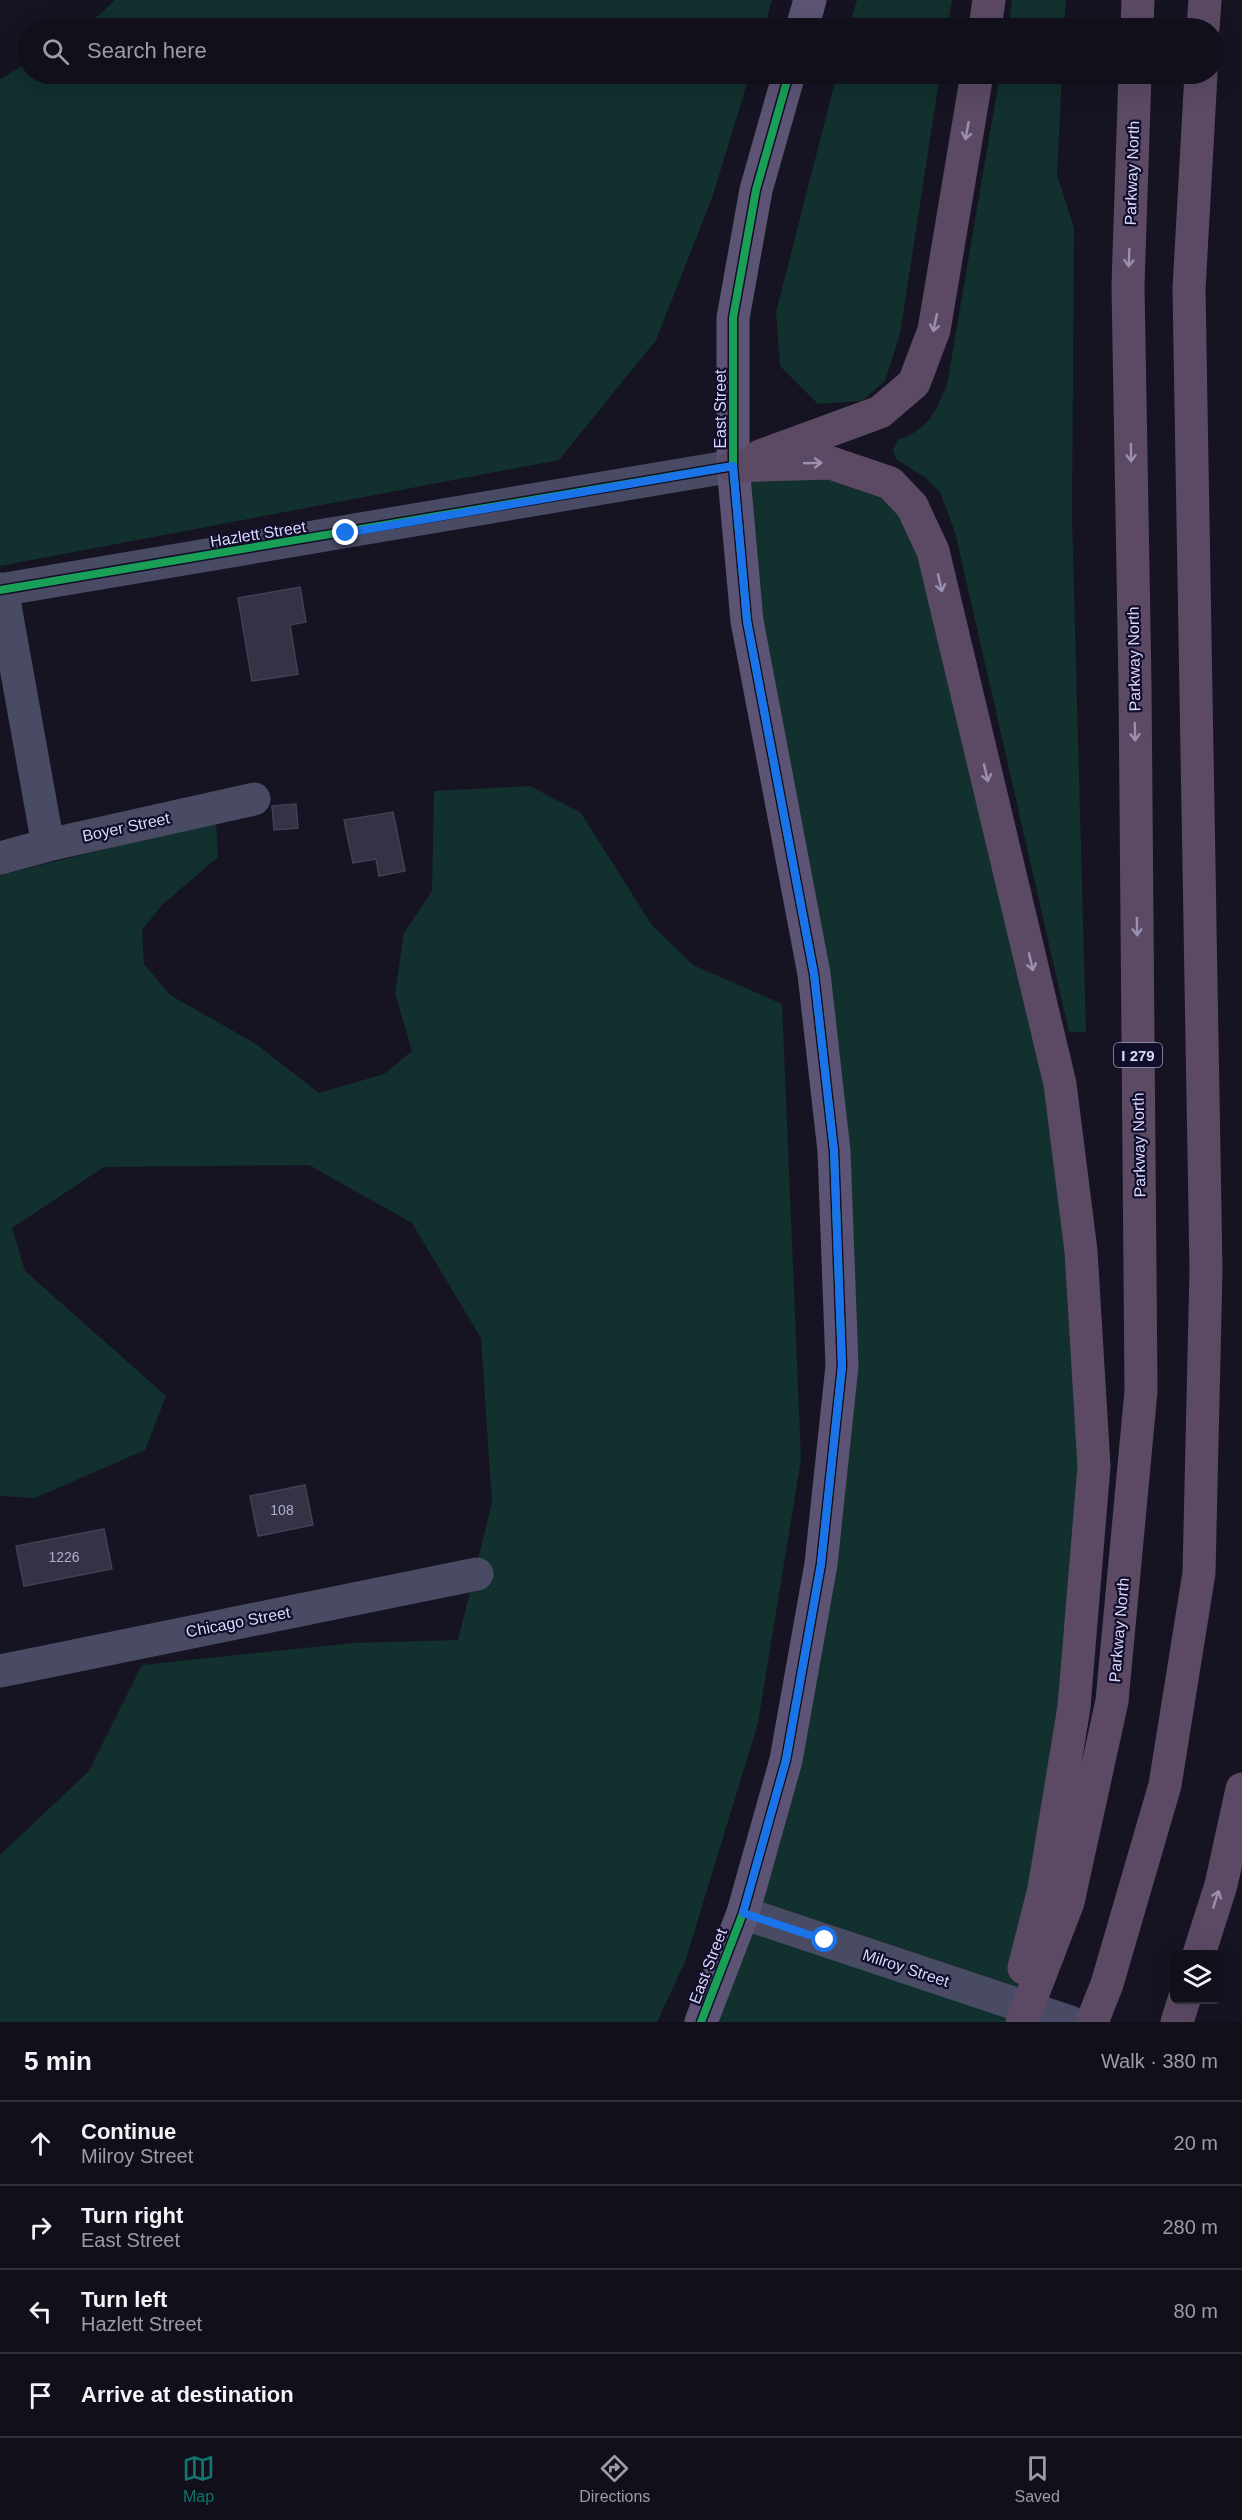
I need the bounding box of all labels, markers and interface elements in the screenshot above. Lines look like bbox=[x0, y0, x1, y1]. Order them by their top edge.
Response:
search box bbox=[18, 18, 1224, 84]
icon: search bbox=[39, 35, 72, 68]
text: Search here bbox=[87, 38, 207, 63]
street label: Parkway North bbox=[1122, 120, 1142, 226]
one-way arrow bbox=[962, 121, 973, 141]
one-way arrow bbox=[1123, 247, 1134, 267]
one-way arrow bbox=[928, 314, 940, 333]
street label: East Street bbox=[712, 369, 729, 449]
one-way arrow bbox=[1125, 442, 1136, 462]
one-way arrow bbox=[802, 458, 822, 469]
street label: Hazlett Street bbox=[209, 518, 308, 550]
route end bbox=[332, 519, 358, 545]
one-way arrow bbox=[935, 573, 947, 592]
street label: Parkway North bbox=[1125, 606, 1143, 712]
one-way arrow bbox=[1129, 721, 1141, 741]
one-way arrow bbox=[980, 763, 992, 782]
street label: Boyer Street bbox=[81, 809, 172, 845]
one-way arrow bbox=[1131, 916, 1143, 936]
one-way arrow bbox=[1026, 952, 1038, 971]
road number: I 279 bbox=[1114, 1043, 1162, 1067]
street label: Parkway North bbox=[1130, 1092, 1148, 1198]
house number: 108 bbox=[270, 1502, 294, 1518]
house number: 1226 bbox=[48, 1549, 80, 1565]
street label: Parkway North bbox=[1106, 1577, 1132, 1683]
street label: Chicago Street bbox=[184, 1603, 292, 1640]
one-way arrow bbox=[1212, 1890, 1223, 1909]
street label: East Street bbox=[686, 1925, 730, 2006]
route start bbox=[811, 1926, 837, 1952]
street label: Milroy Street bbox=[861, 1946, 952, 1990]
map controls bbox=[1170, 1950, 1224, 2004]
button: layers bbox=[1170, 1950, 1224, 2004]
text: 5 min bbox=[24, 2046, 92, 2076]
text: Walk · 380 m bbox=[1101, 2050, 1218, 2072]
text: Continue bbox=[81, 2119, 176, 2144]
icon: ahead bbox=[24, 2127, 57, 2160]
text: 20 m bbox=[1174, 2132, 1218, 2154]
text: Milroy Street bbox=[81, 2145, 193, 2167]
text: Turn right bbox=[81, 2203, 183, 2228]
icon: right bbox=[24, 2211, 57, 2244]
text: 280 m bbox=[1162, 2216, 1218, 2238]
text: East Street bbox=[81, 2229, 180, 2251]
text: Turn left bbox=[81, 2287, 167, 2312]
icon: left bbox=[24, 2295, 57, 2328]
text: 80 m bbox=[1174, 2300, 1218, 2322]
text: Hazlett Street bbox=[81, 2313, 202, 2335]
icon: arrive bbox=[24, 2379, 57, 2412]
text: Arrive at destination bbox=[81, 2382, 294, 2407]
tab: Map bbox=[182, 2452, 215, 2506]
tab: Directions bbox=[579, 2452, 650, 2506]
tab: Saved bbox=[1015, 2452, 1060, 2506]

